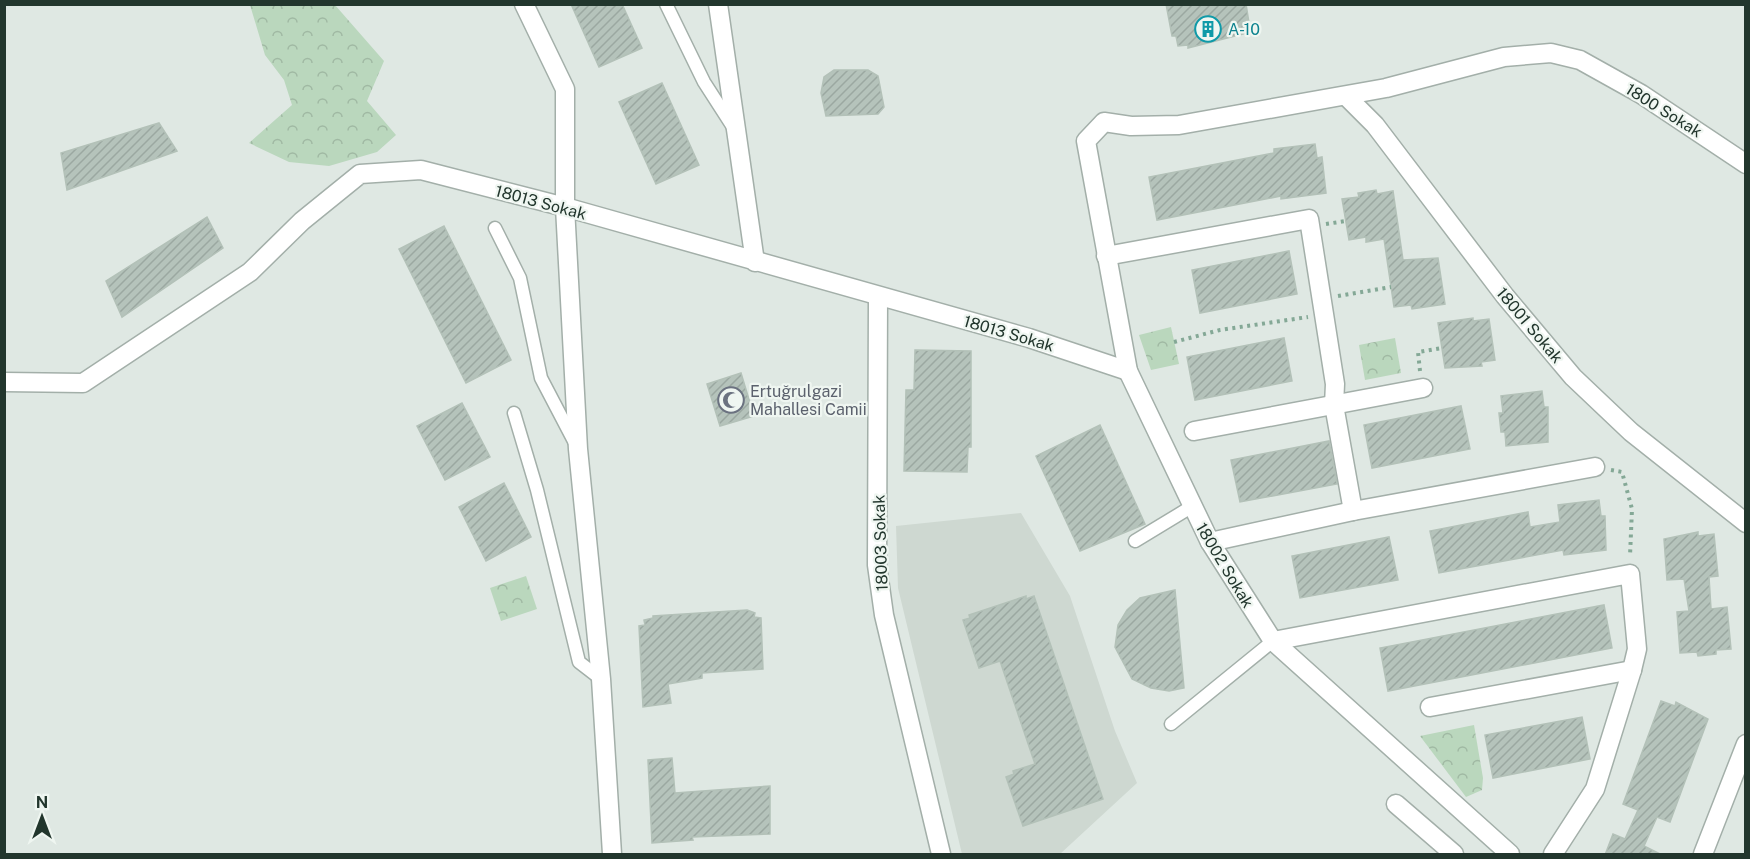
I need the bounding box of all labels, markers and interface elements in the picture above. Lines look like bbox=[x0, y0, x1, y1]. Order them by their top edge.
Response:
building icon: A-10 bbox=[1193, 14, 1223, 44]
place label: A-10 bbox=[1228, 20, 1260, 39]
street label: 1800 Sokak bbox=[1622, 79, 1705, 141]
street label: 18013 Sokak bbox=[493, 181, 588, 224]
street label: 18001 Sokak bbox=[1492, 284, 1567, 367]
street label: 18013 Sokak bbox=[961, 311, 1056, 355]
place label: Ertuğrulgazi Mahallesi Camii bbox=[750, 382, 867, 419]
mosque icon: Ertuğrulgazi Mahallesi Camii bbox=[716, 385, 746, 415]
street label: 18003 Sokak bbox=[869, 494, 892, 592]
street label: 18002 Sokak bbox=[1192, 519, 1257, 611]
north arrow bbox=[12, 787, 72, 847]
text: N bbox=[36, 793, 48, 812]

